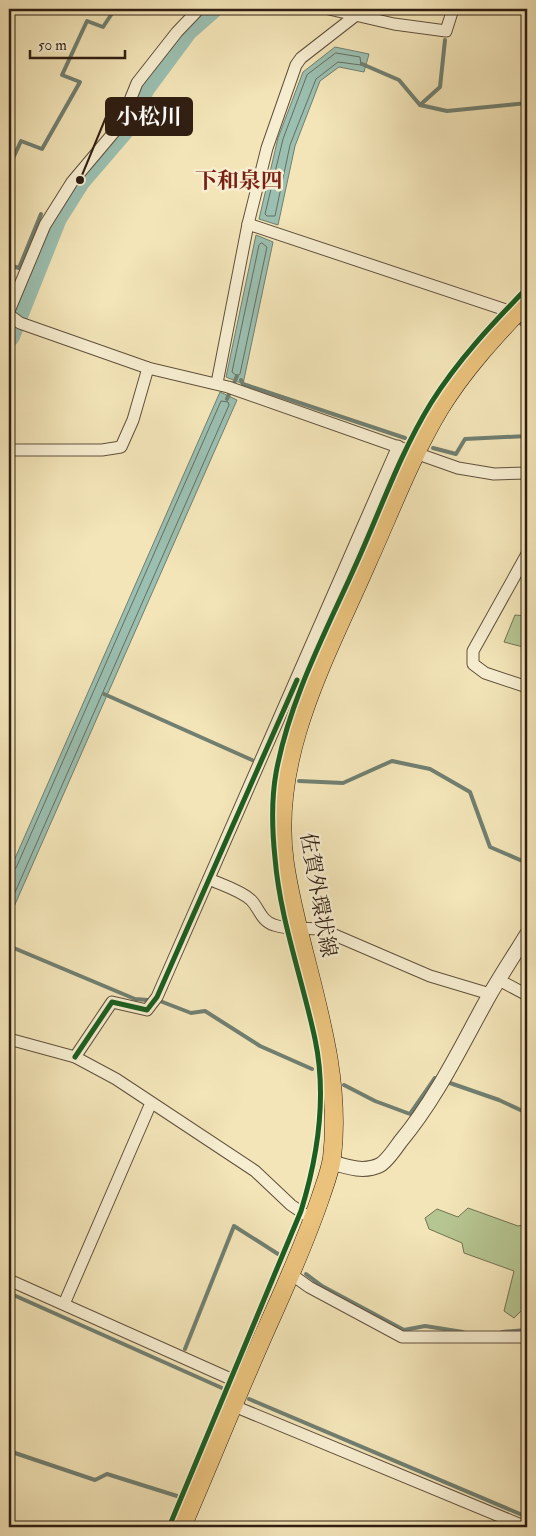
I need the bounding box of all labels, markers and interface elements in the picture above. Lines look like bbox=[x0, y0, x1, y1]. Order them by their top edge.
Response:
scale bar bbox=[30, 28, 125, 60]
text: 50 m bbox=[38, 36, 67, 55]
callout: 小松川 bbox=[106, 98, 192, 135]
text: 小松川 bbox=[116, 103, 182, 131]
district label: 下和泉四 bbox=[195, 167, 283, 195]
street label: 佐賀外環状線 bbox=[294, 831, 342, 959]

